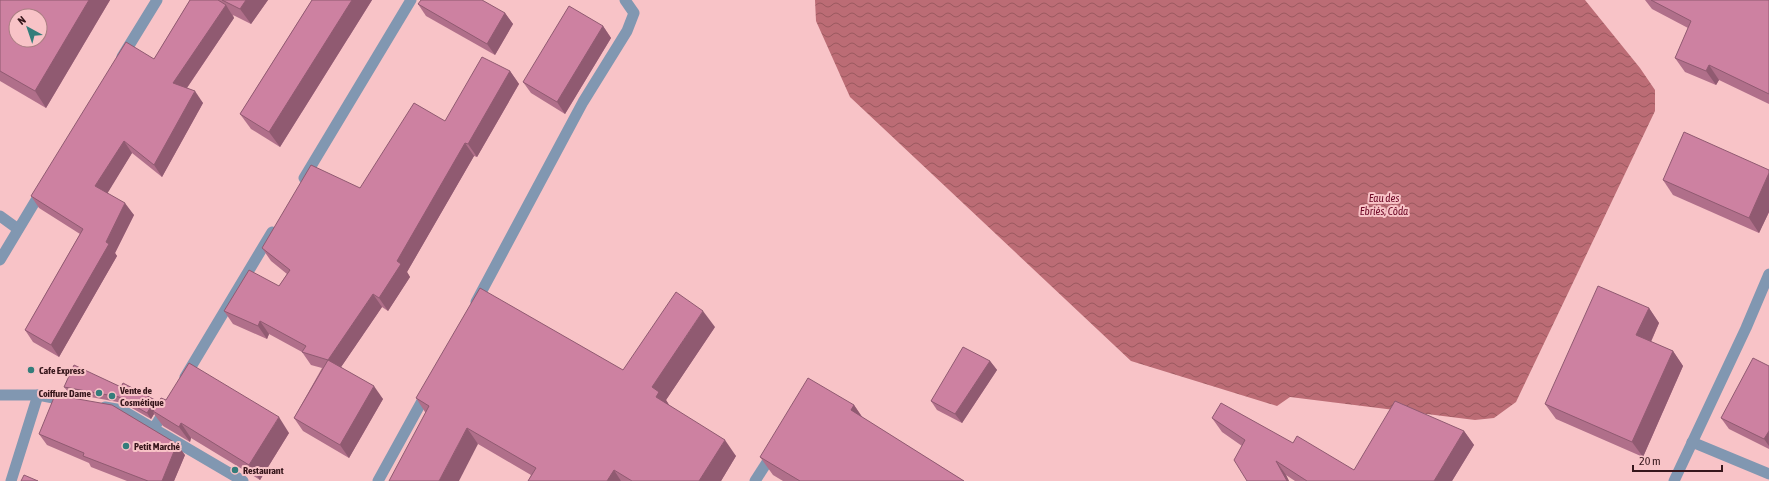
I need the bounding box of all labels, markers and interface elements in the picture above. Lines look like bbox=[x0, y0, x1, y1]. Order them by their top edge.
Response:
north arrow bbox=[8, 8, 48, 48]
text: N bbox=[15, 14, 28, 27]
water label: Eau des Ebriés, Côda bbox=[1360, 192, 1408, 217]
marker: Cafe Express bbox=[26, 365, 36, 375]
place label: Cafe Express bbox=[39, 365, 85, 376]
place label: Vente de Cosmétique bbox=[119, 385, 164, 408]
place label: Coiffure Dame bbox=[38, 388, 91, 399]
marker: Coiffure Dame bbox=[94, 388, 104, 398]
marker: Vente de Cosmétique bbox=[107, 391, 117, 401]
marker: Petit Marché bbox=[121, 441, 131, 451]
place label: Petit Marché bbox=[134, 441, 181, 452]
scale bar bbox=[1633, 447, 1722, 473]
text: 20 m bbox=[1639, 454, 1661, 468]
marker: Restaurant bbox=[230, 465, 240, 475]
place label: Restaurant bbox=[243, 465, 284, 476]

